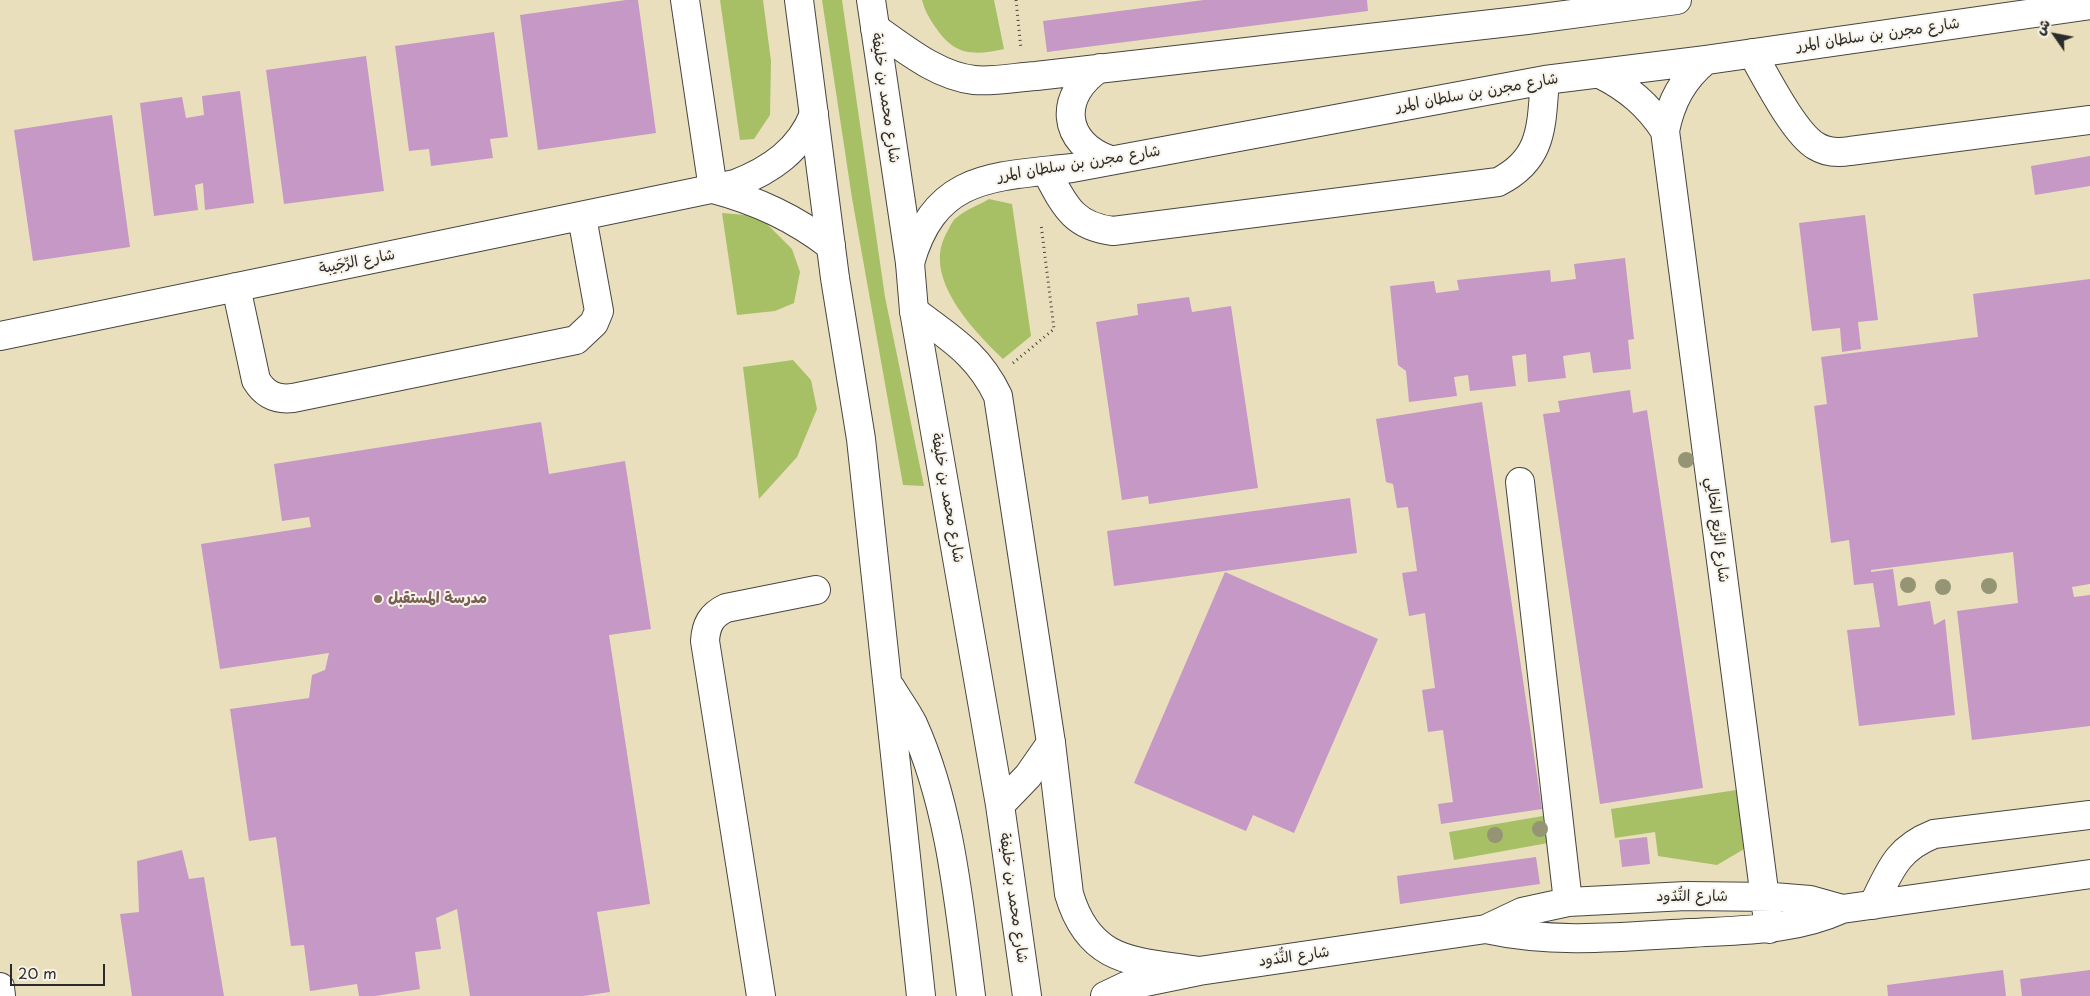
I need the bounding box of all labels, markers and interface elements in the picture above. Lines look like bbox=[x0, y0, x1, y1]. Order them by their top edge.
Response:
north arrow bbox=[2030, 10, 2080, 60]
text: ش bbox=[2029, 14, 2055, 39]
street label: شارع مجرن بن سلطان المرر bbox=[1795, 15, 1961, 55]
street label: شارع محمد بن خليفة bbox=[867, 32, 903, 164]
street label: شارع مجرن بن سلطان المرر bbox=[1394, 70, 1560, 116]
street label: شارع مجرن بن سلطان المرر bbox=[996, 142, 1162, 186]
street label: شارع الرِّجَيبة bbox=[317, 246, 397, 278]
street label: شارع محمد بن خليفة bbox=[927, 432, 967, 564]
street label: شارع الرُّبع الخالِي bbox=[1702, 476, 1732, 584]
place label: مدرسة المستقبل bbox=[388, 590, 487, 608]
marker: مدرسة المستقبل bbox=[372, 593, 384, 605]
street label: شارع محمد بن خليفة bbox=[995, 832, 1031, 964]
street label: شارع النُّدُود bbox=[1656, 888, 1728, 906]
street label: شارع النُّدُود bbox=[1257, 943, 1331, 971]
scale bar bbox=[12, 954, 108, 986]
text: 20 m bbox=[18, 961, 57, 984]

